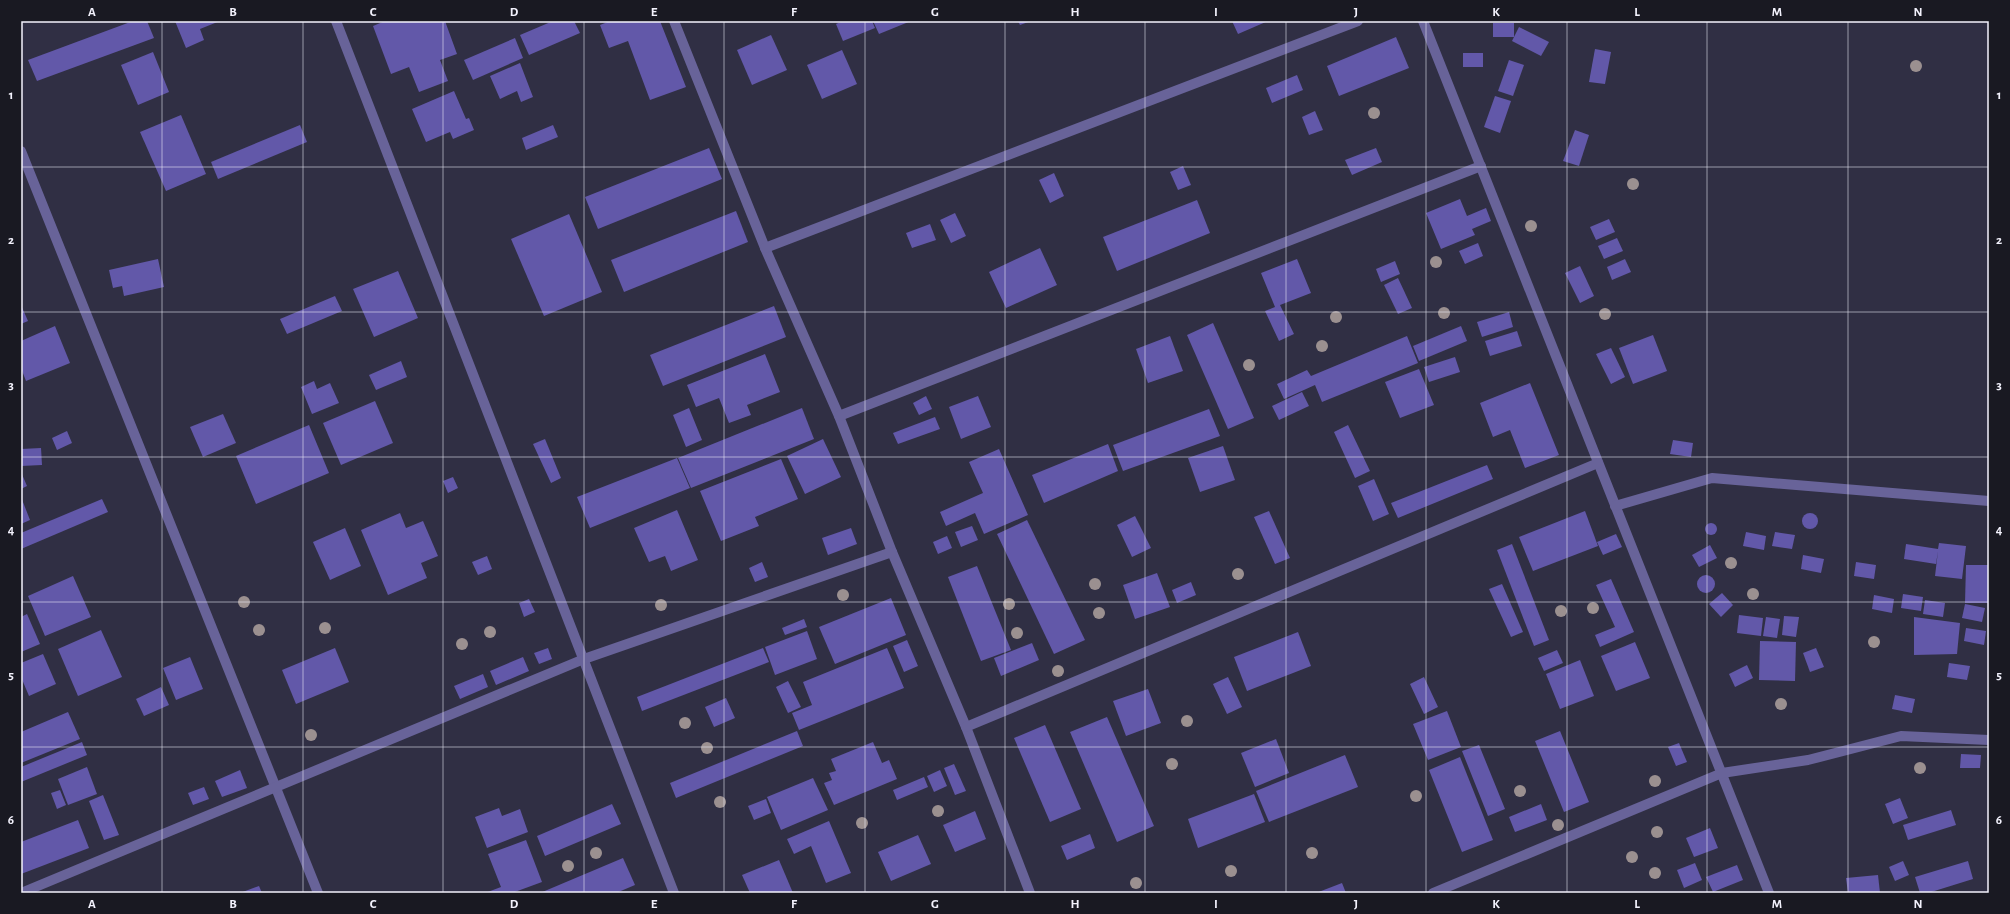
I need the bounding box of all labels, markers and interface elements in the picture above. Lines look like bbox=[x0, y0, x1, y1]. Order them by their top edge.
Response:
text: A bbox=[88, 6, 96, 19]
text: B bbox=[229, 6, 237, 19]
text: C bbox=[370, 6, 377, 19]
text: D bbox=[510, 6, 519, 19]
text: E bbox=[651, 6, 658, 19]
text: F bbox=[791, 6, 798, 19]
text: G bbox=[931, 6, 939, 19]
text: H bbox=[1070, 6, 1080, 19]
text: I bbox=[1214, 6, 1218, 19]
text: J bbox=[1354, 6, 1358, 19]
text: K bbox=[1492, 6, 1500, 19]
text: L bbox=[1634, 6, 1640, 19]
text: M bbox=[1772, 6, 1782, 19]
text: N bbox=[1913, 6, 1923, 19]
text: 1 bbox=[9, 89, 13, 102]
text: 1 bbox=[1997, 89, 2001, 102]
text: 2 bbox=[8, 234, 14, 247]
text: 2 bbox=[1996, 234, 2002, 247]
text: 3 bbox=[8, 379, 14, 392]
text: 3 bbox=[1996, 379, 2002, 392]
text: 4 bbox=[8, 524, 15, 537]
text: 4 bbox=[1996, 524, 2003, 537]
text: 5 bbox=[8, 669, 14, 682]
text: 5 bbox=[1996, 669, 2002, 682]
text: 6 bbox=[8, 814, 14, 827]
text: 6 bbox=[1996, 814, 2002, 827]
text: A bbox=[88, 898, 96, 911]
text: B bbox=[229, 898, 237, 911]
text: C bbox=[370, 898, 377, 911]
text: D bbox=[510, 898, 519, 911]
text: E bbox=[651, 898, 658, 911]
text: F bbox=[791, 898, 798, 911]
text: G bbox=[931, 898, 939, 911]
text: H bbox=[1070, 898, 1080, 911]
text: I bbox=[1214, 898, 1218, 911]
text: J bbox=[1354, 898, 1358, 911]
text: K bbox=[1492, 898, 1500, 911]
text: L bbox=[1634, 898, 1640, 911]
text: M bbox=[1772, 898, 1782, 911]
text: N bbox=[1913, 898, 1923, 911]

